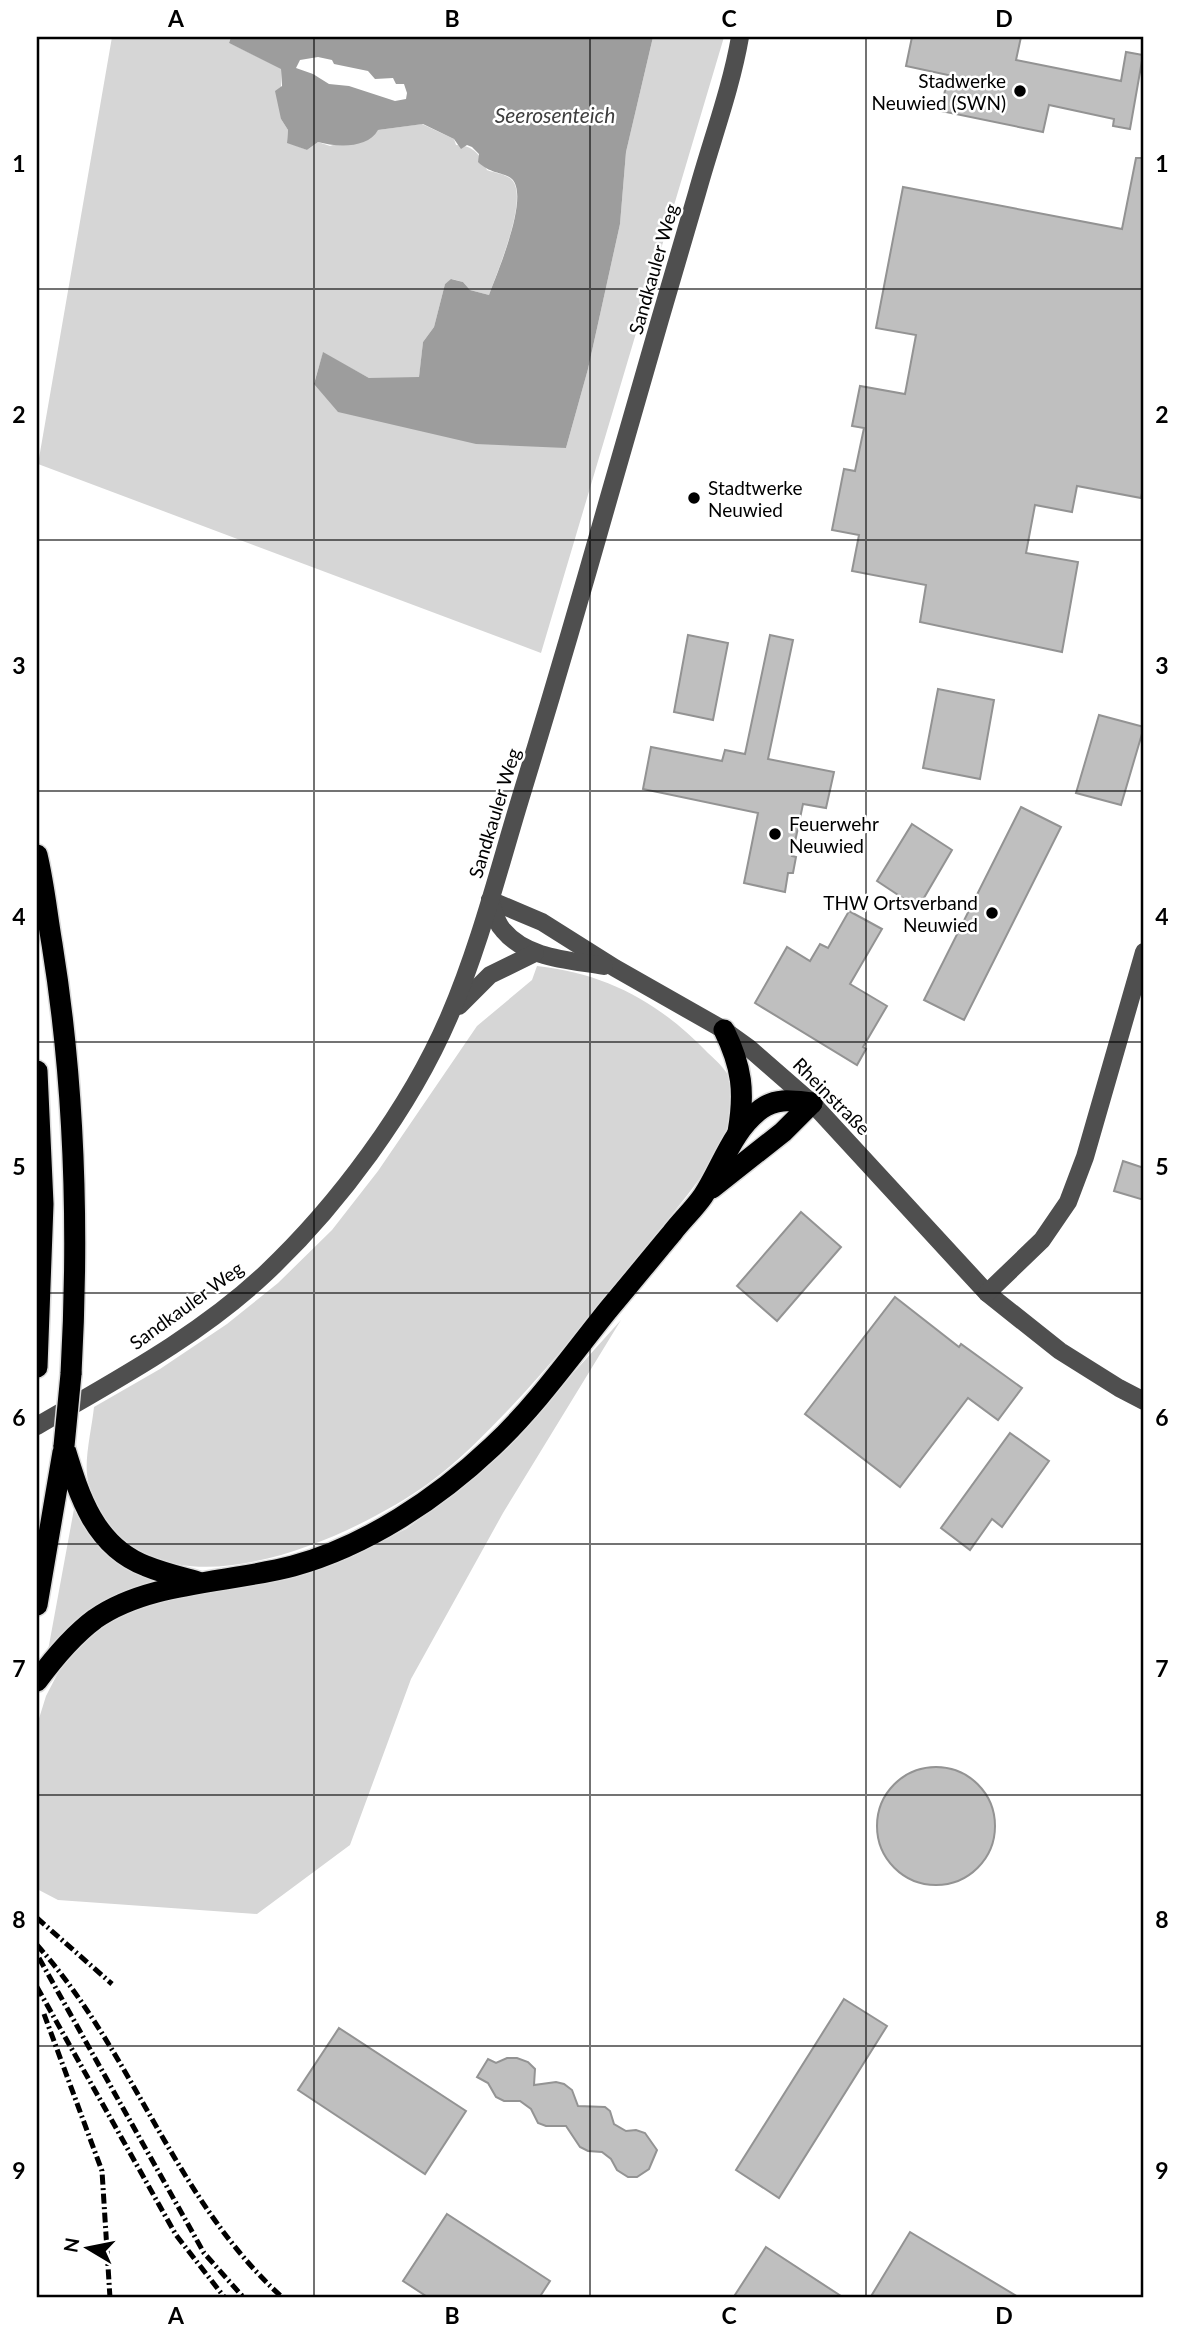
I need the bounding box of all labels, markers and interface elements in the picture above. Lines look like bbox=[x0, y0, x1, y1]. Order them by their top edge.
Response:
text: A bbox=[167, 4, 185, 32]
text: B bbox=[444, 4, 460, 32]
text: C bbox=[721, 4, 737, 32]
text: D bbox=[995, 4, 1013, 32]
place label: Stadwerke Neuwied (SWN) bbox=[872, 69, 1006, 114]
marker: Stadwerke Neuwied (SWN) bbox=[1012, 83, 1028, 99]
water label: Seerosenteich bbox=[495, 102, 615, 127]
text: 1 bbox=[12, 149, 26, 177]
text: 1 bbox=[1155, 149, 1169, 177]
street label: Sandkauler Weg bbox=[623, 201, 683, 337]
text: 2 bbox=[12, 400, 26, 428]
text: 2 bbox=[1155, 400, 1169, 428]
place label: Stadtwerke Neuwied bbox=[708, 476, 802, 521]
marker: Stadtwerke Neuwied bbox=[686, 490, 702, 506]
text: 3 bbox=[12, 651, 26, 679]
text: 3 bbox=[1155, 651, 1169, 679]
street label: Sandkauler Weg bbox=[463, 745, 525, 881]
place label: Feuerwehr Neuwied bbox=[789, 812, 879, 857]
marker: Feuerwehr Neuwied bbox=[767, 826, 783, 842]
place label: THW Ortsverband Neuwied bbox=[823, 891, 978, 936]
text: 4 bbox=[12, 902, 26, 930]
text: 4 bbox=[1155, 902, 1169, 930]
marker: THW Ortsverband Neuwied bbox=[984, 905, 1000, 921]
street label: Rheinstraße bbox=[789, 1053, 875, 1139]
text: 5 bbox=[12, 1152, 26, 1180]
text: 5 bbox=[1155, 1152, 1169, 1180]
street label: Sandkauler Weg bbox=[125, 1256, 247, 1354]
text: 6 bbox=[12, 1403, 26, 1431]
text: 6 bbox=[1155, 1403, 1169, 1431]
text: 7 bbox=[12, 1654, 26, 1682]
text: 7 bbox=[1155, 1654, 1169, 1682]
text: 8 bbox=[12, 1905, 26, 1933]
text: 8 bbox=[1155, 1905, 1169, 1933]
text: 9 bbox=[12, 2156, 26, 2184]
text: 9 bbox=[1155, 2156, 1169, 2184]
north arrow bbox=[52, 2212, 122, 2282]
text: N bbox=[58, 2236, 83, 2254]
text: A bbox=[167, 2301, 185, 2329]
text: B bbox=[444, 2301, 460, 2329]
text: C bbox=[721, 2301, 737, 2329]
text: D bbox=[995, 2301, 1013, 2329]

